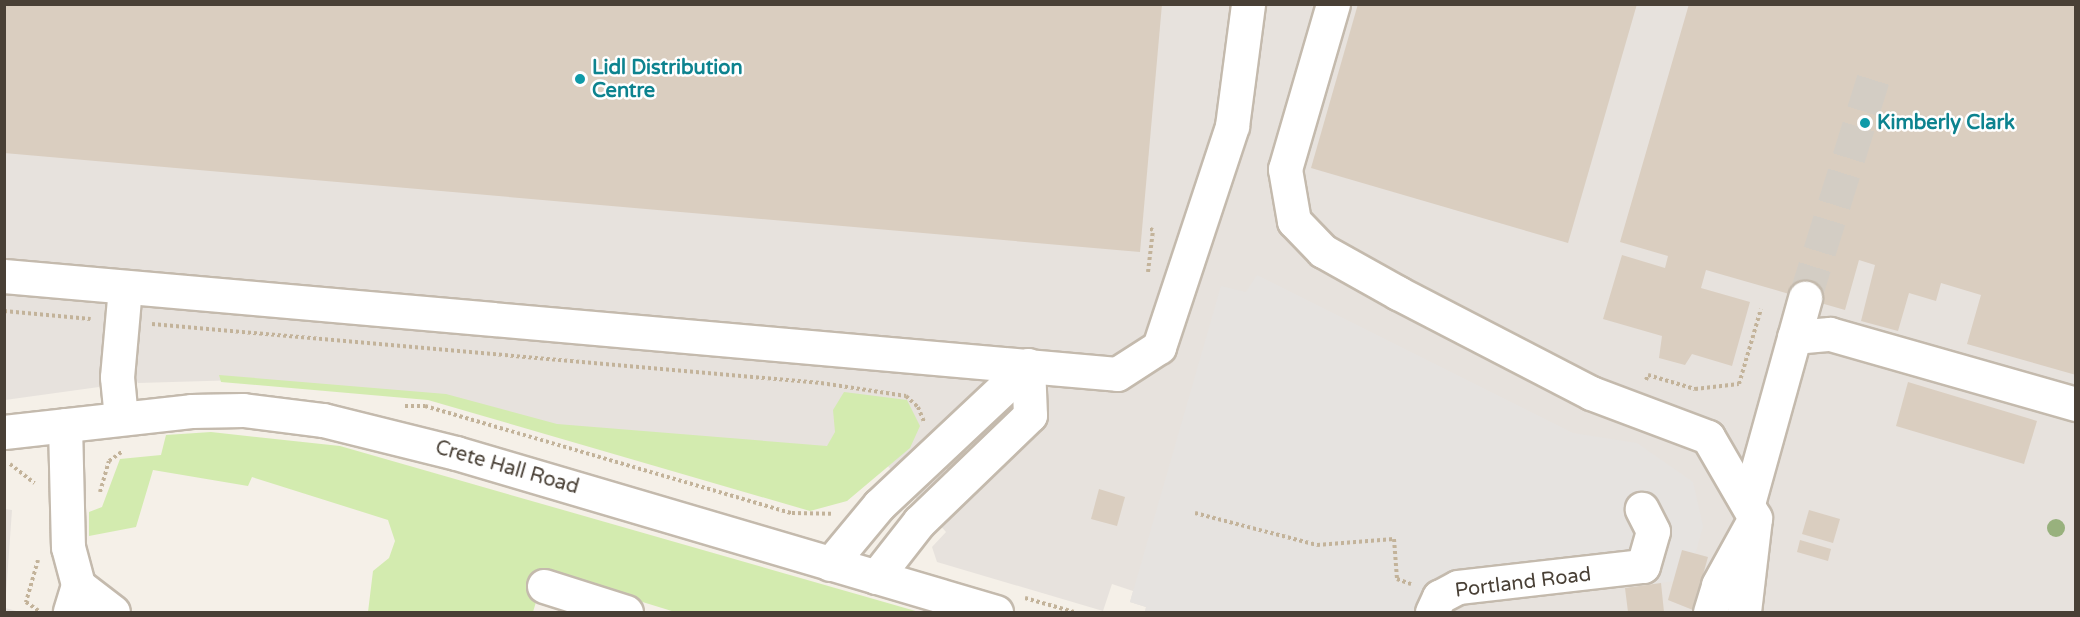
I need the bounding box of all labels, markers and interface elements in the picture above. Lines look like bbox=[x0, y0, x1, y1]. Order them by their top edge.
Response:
place label: Lidl Distribution Centre bbox=[592, 56, 743, 103]
marker: Lidl Distribution Centre bbox=[573, 72, 587, 86]
place label: Kimberly Clark bbox=[1877, 111, 2015, 135]
marker: Kimberly Clark bbox=[1858, 116, 1872, 130]
street label: Crete Hall Road bbox=[432, 436, 582, 500]
street label: Portland Road bbox=[1453, 563, 1593, 603]

